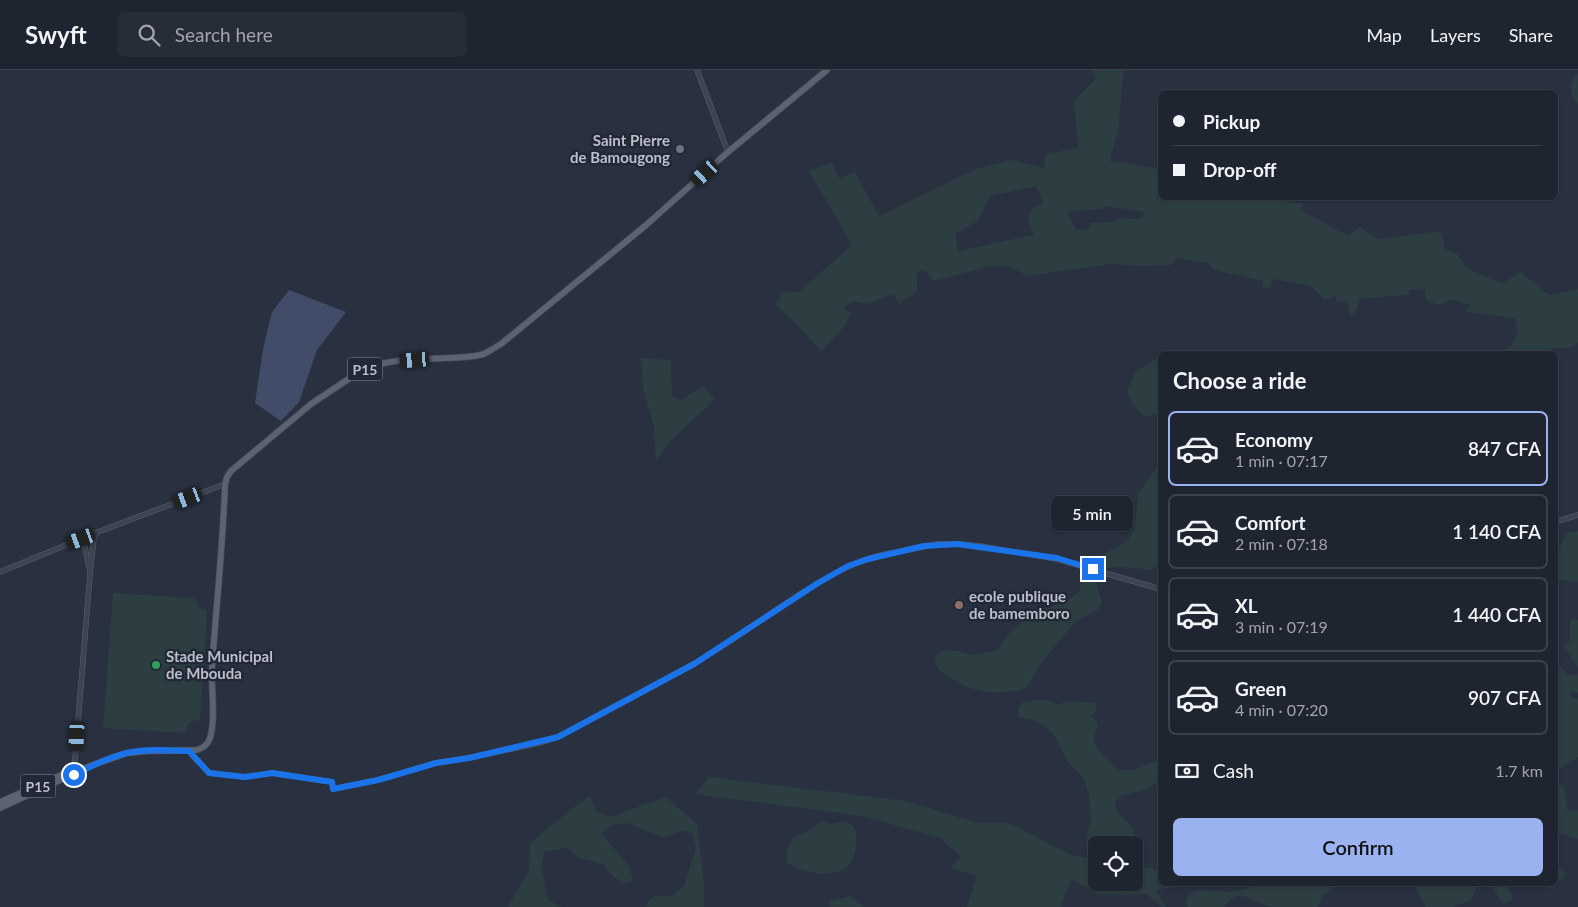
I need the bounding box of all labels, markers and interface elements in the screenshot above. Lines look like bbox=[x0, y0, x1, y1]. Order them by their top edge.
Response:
search box bbox=[117, 12, 467, 57]
text: Swyft bbox=[25, 20, 87, 49]
icon: search bbox=[135, 21, 163, 49]
text: Search here bbox=[175, 23, 273, 46]
text: Map bbox=[1366, 24, 1402, 46]
text: Layers bbox=[1430, 24, 1481, 46]
text: Share bbox=[1509, 24, 1553, 46]
text: Pickup bbox=[1203, 110, 1260, 133]
place label: Saint Pierre de Bamougong bbox=[570, 131, 670, 166]
marker: Saint Pierre de Bamougong bbox=[674, 143, 686, 155]
car bbox=[688, 157, 721, 189]
text: Drop-off bbox=[1203, 158, 1277, 181]
car bbox=[399, 351, 430, 369]
road number: P15 bbox=[348, 358, 382, 380]
text: Choose a ride bbox=[1173, 367, 1307, 394]
icon: car bbox=[1175, 426, 1220, 471]
text: Economy bbox=[1235, 428, 1313, 451]
text: 847 CFA bbox=[1468, 437, 1541, 460]
text: 1 min · 07:17 bbox=[1235, 451, 1328, 470]
car bbox=[171, 486, 204, 510]
callout: 5 min bbox=[1052, 496, 1134, 532]
text: 5 min bbox=[1072, 504, 1112, 523]
icon: car bbox=[1175, 509, 1220, 554]
text: Comfort bbox=[1235, 511, 1306, 534]
text: 1 140 CFA bbox=[1452, 520, 1541, 543]
car bbox=[64, 527, 97, 551]
text: 2 min · 07:18 bbox=[1235, 534, 1328, 553]
route end bbox=[1082, 558, 1104, 580]
place label: ecole publique de bamemboro bbox=[969, 587, 1070, 622]
icon: car bbox=[1175, 592, 1220, 637]
text: XL bbox=[1235, 594, 1258, 617]
marker: ecole publique de bamemboro bbox=[953, 599, 965, 611]
text: 1 440 CFA bbox=[1452, 603, 1541, 626]
text: 3 min · 07:19 bbox=[1235, 617, 1328, 636]
place label: Stade Municipal de Mbouda bbox=[166, 647, 273, 682]
marker: Stade Municipal de Mbouda bbox=[150, 659, 162, 671]
icon: car bbox=[1175, 675, 1220, 720]
text: Green bbox=[1235, 677, 1286, 700]
text: 907 CFA bbox=[1468, 686, 1541, 709]
text: 4 min · 07:20 bbox=[1235, 700, 1328, 719]
car bbox=[68, 721, 85, 751]
icon: cash bbox=[1173, 757, 1201, 785]
text: Cash bbox=[1213, 759, 1254, 782]
text: 1.7 km bbox=[1495, 761, 1543, 780]
route start bbox=[63, 764, 85, 786]
road number: P15 bbox=[20, 774, 56, 798]
button: Confirm bbox=[1173, 818, 1543, 876]
map controls bbox=[1088, 836, 1143, 891]
button: locate bbox=[1088, 836, 1143, 891]

